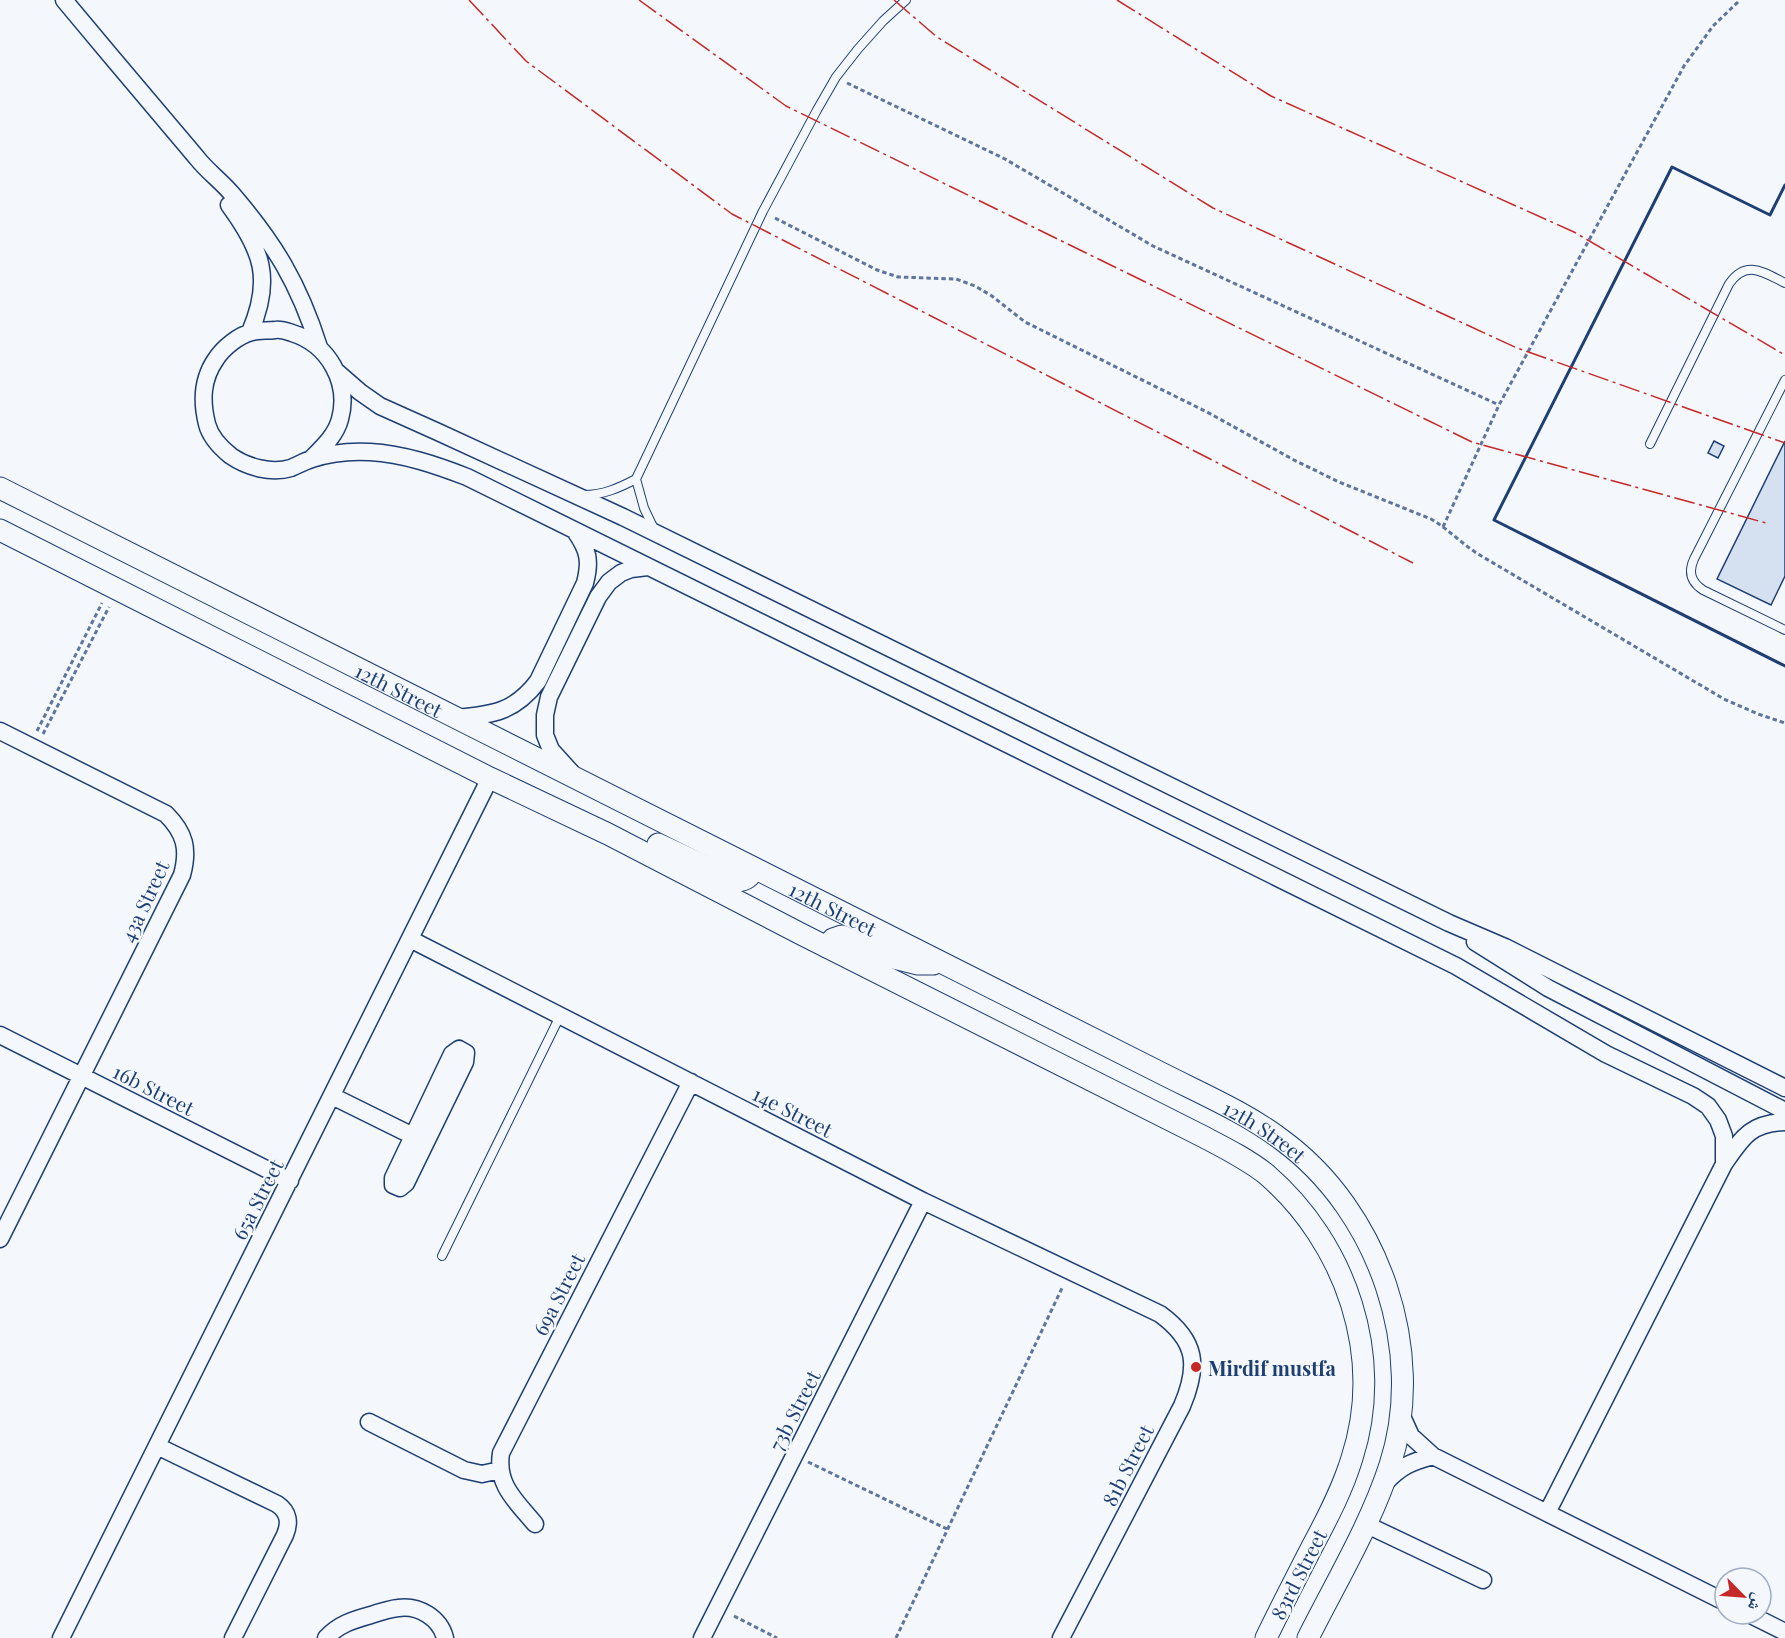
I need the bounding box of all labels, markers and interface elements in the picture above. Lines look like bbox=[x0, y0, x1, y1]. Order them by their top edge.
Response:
street label: 12th Street bbox=[351, 656, 448, 723]
street label: 43a Street bbox=[113, 855, 175, 946]
street label: 12th Street bbox=[785, 874, 882, 942]
street label: 16b Street bbox=[109, 1057, 200, 1121]
street label: 14e Street bbox=[749, 1079, 838, 1143]
street label: 12th Street bbox=[1219, 1093, 1313, 1168]
street label: 65a Street bbox=[225, 1153, 289, 1244]
street label: 69a Street bbox=[526, 1247, 591, 1340]
place label: Mirdif mustfa bbox=[1208, 1354, 1336, 1381]
marker: Mirdif mustfa bbox=[1189, 1360, 1203, 1374]
street label: 73b Street bbox=[762, 1364, 826, 1455]
street label: 81b Street bbox=[1095, 1419, 1159, 1510]
street label: 83rd Street bbox=[1264, 1523, 1333, 1624]
north arrow bbox=[1713, 1566, 1773, 1626]
text: ش bbox=[1744, 1590, 1770, 1615]

